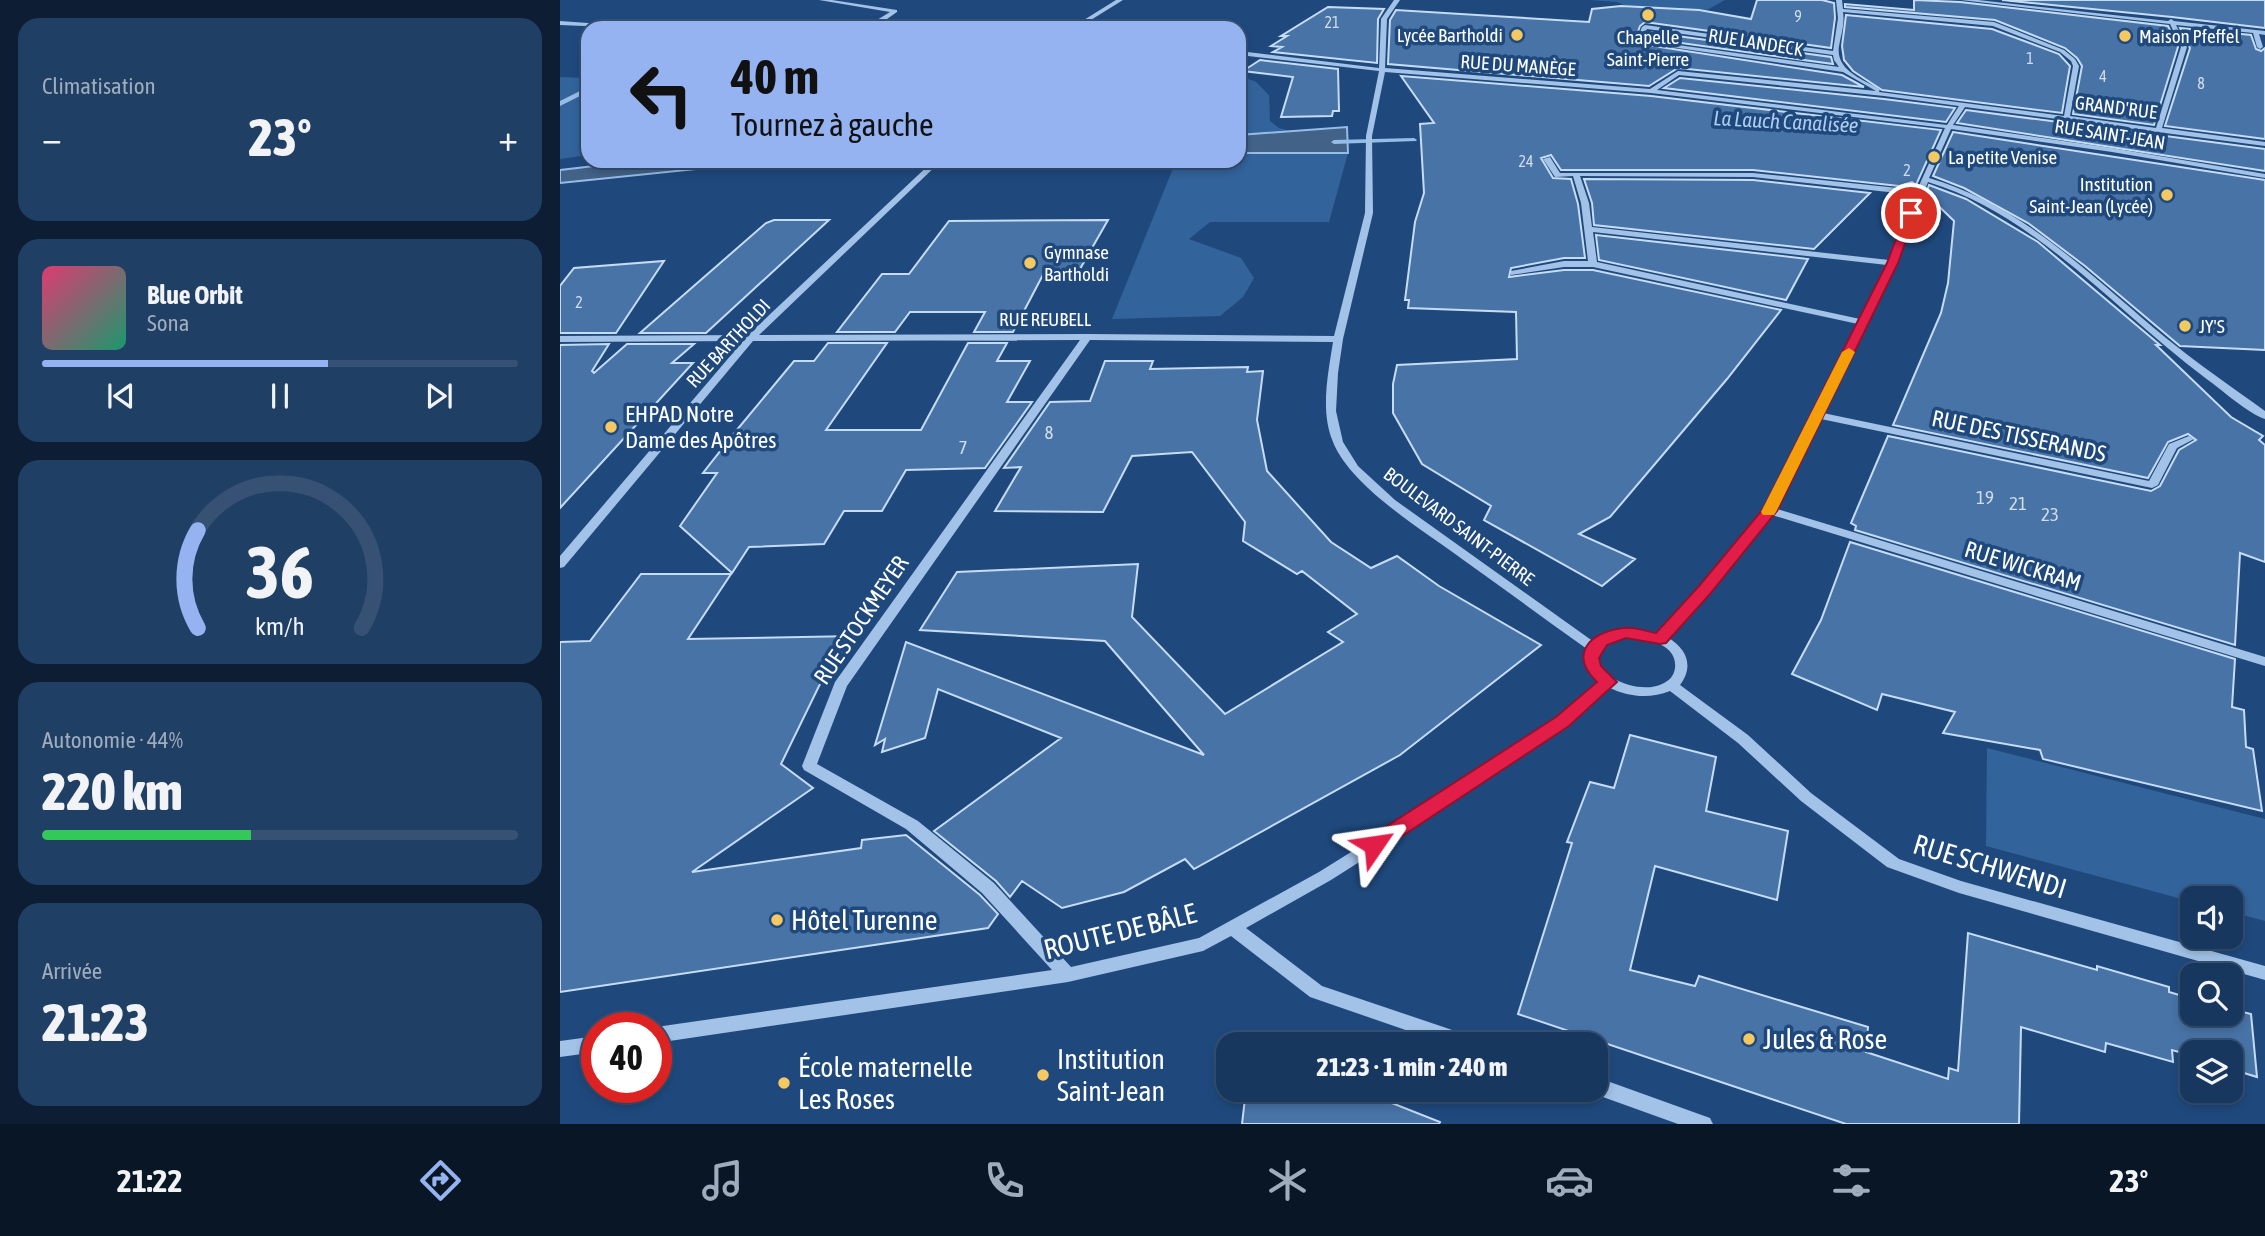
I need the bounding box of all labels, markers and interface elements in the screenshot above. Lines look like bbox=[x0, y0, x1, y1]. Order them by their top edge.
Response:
marker: Chapelle Saint-Pierre bbox=[1640, 7, 1656, 23]
house number: 9 bbox=[1794, 7, 1802, 25]
house number: 21 bbox=[1324, 13, 1340, 31]
place label: Lycée Bartholdi bbox=[1397, 24, 1503, 46]
street label: RUE LANDECK bbox=[1707, 24, 1806, 60]
place label: Maison Pfeffel bbox=[2139, 25, 2240, 47]
place label: Chapelle Saint-Pierre bbox=[1607, 26, 1689, 70]
marker: Lycée Bartholdi bbox=[1509, 27, 1525, 43]
marker: Maison Pfeffel bbox=[2117, 28, 2133, 44]
text: 40 m bbox=[731, 48, 819, 104]
icon: left bbox=[616, 49, 707, 140]
house number: 1 bbox=[2026, 49, 2034, 67]
street label: RUE DU MANÈGE bbox=[1460, 50, 1576, 80]
house number: 4 bbox=[2099, 67, 2107, 85]
text: Climatisation bbox=[42, 73, 156, 99]
house number: 8 bbox=[2197, 74, 2205, 92]
street label: GRAND'RUE bbox=[2074, 91, 2158, 123]
water label: La Lauch Canalisée bbox=[1713, 105, 1859, 137]
text: Tournez à gauche bbox=[731, 106, 934, 143]
text: 23° bbox=[248, 107, 312, 167]
street label: RUE SAINT-JEAN bbox=[2053, 114, 2167, 154]
text: − bbox=[42, 116, 62, 159]
text: + bbox=[498, 116, 518, 159]
place label: La petite Venise bbox=[1948, 146, 2057, 168]
marker: La petite Venise bbox=[1926, 149, 1942, 165]
house number: 24 bbox=[1518, 152, 1534, 170]
house number: 2 bbox=[1903, 161, 1911, 179]
place label: Institution Saint-Jean (Lycée) bbox=[2029, 173, 2153, 217]
pin bbox=[1881, 183, 1941, 243]
marker: Institution Saint-Jean (Lycée) bbox=[2159, 187, 2175, 203]
icon: arrive bbox=[1892, 194, 1930, 232]
place label: Gymnase Bartholdi bbox=[1044, 241, 1109, 285]
marker: Gymnase Bartholdi bbox=[1022, 255, 1038, 271]
text: Blue Orbit bbox=[147, 280, 243, 310]
house number: 2 bbox=[575, 293, 583, 311]
street label: RUE BARTHOLDI bbox=[682, 294, 774, 392]
street label: RUE REUBELL bbox=[999, 308, 1092, 330]
text: Sona bbox=[147, 310, 189, 336]
place label: JY'S bbox=[2199, 315, 2225, 337]
marker: JY'S bbox=[2177, 318, 2193, 334]
icon: previous bbox=[102, 377, 140, 415]
icon: pause bbox=[261, 377, 299, 415]
icon: next bbox=[420, 377, 458, 415]
place label: EHPAD Notre Dame des Apôtres bbox=[625, 401, 776, 453]
street label: RUE DES TISSERANDS bbox=[1930, 405, 2109, 467]
marker: EHPAD Notre Dame des Apôtres bbox=[603, 419, 619, 435]
house number: 8 bbox=[1045, 421, 1054, 443]
house number: 7 bbox=[959, 436, 967, 458]
street label: BOULEVARD SAINT-PIERRE bbox=[1379, 462, 1539, 590]
house number: 19 bbox=[1976, 486, 1994, 508]
house number: 21 bbox=[2009, 492, 2027, 514]
house number: 23 bbox=[2041, 503, 2059, 525]
text: 36 bbox=[246, 530, 314, 613]
street label: RUE WICKRAM bbox=[1962, 536, 2084, 596]
street label: RUE STOCKMEYER bbox=[809, 551, 914, 689]
text: km/h bbox=[255, 612, 305, 640]
text: Autonomie · 44% bbox=[42, 727, 183, 753]
text: 220 km bbox=[42, 761, 183, 821]
position arrow bbox=[1337, 808, 1411, 882]
street label: RUE SCHWENDI bbox=[1910, 828, 2070, 904]
map controls bbox=[2180, 886, 2243, 1103]
button: sound bbox=[2180, 886, 2243, 949]
street label: ROUTE DE BÂLE bbox=[1041, 897, 1200, 965]
place label: Hôtel Turenne bbox=[791, 904, 937, 936]
marker: Hôtel Turenne bbox=[769, 912, 785, 928]
text: Arrivée bbox=[42, 958, 102, 984]
button: search bbox=[2180, 963, 2243, 1026]
text: 21:23 bbox=[42, 992, 149, 1052]
speed limit sign: 40 bbox=[581, 1012, 672, 1103]
place label: Jules & Rose bbox=[1763, 1023, 1887, 1055]
marker: Jules & Rose bbox=[1741, 1031, 1757, 1047]
button: layers bbox=[2180, 1040, 2243, 1103]
place label: Institution Saint-Jean bbox=[1057, 1043, 1165, 1107]
place label: École maternelle Les Roses bbox=[798, 1051, 973, 1115]
text: 21:23 · 1 min · 240 m bbox=[1317, 1052, 1507, 1082]
marker: Institution Saint-Jean bbox=[1035, 1067, 1051, 1083]
marker: École maternelle Les Roses bbox=[776, 1075, 792, 1091]
icon: directions bbox=[416, 1156, 465, 1205]
icon: music bbox=[698, 1156, 747, 1205]
icon: phone bbox=[980, 1156, 1029, 1205]
icon: climate bbox=[1263, 1156, 1312, 1205]
icon: car bbox=[1545, 1156, 1594, 1205]
icon: filters bbox=[1827, 1156, 1876, 1205]
text: 21:22 bbox=[117, 1162, 182, 1199]
text: 23° bbox=[2109, 1162, 2148, 1199]

